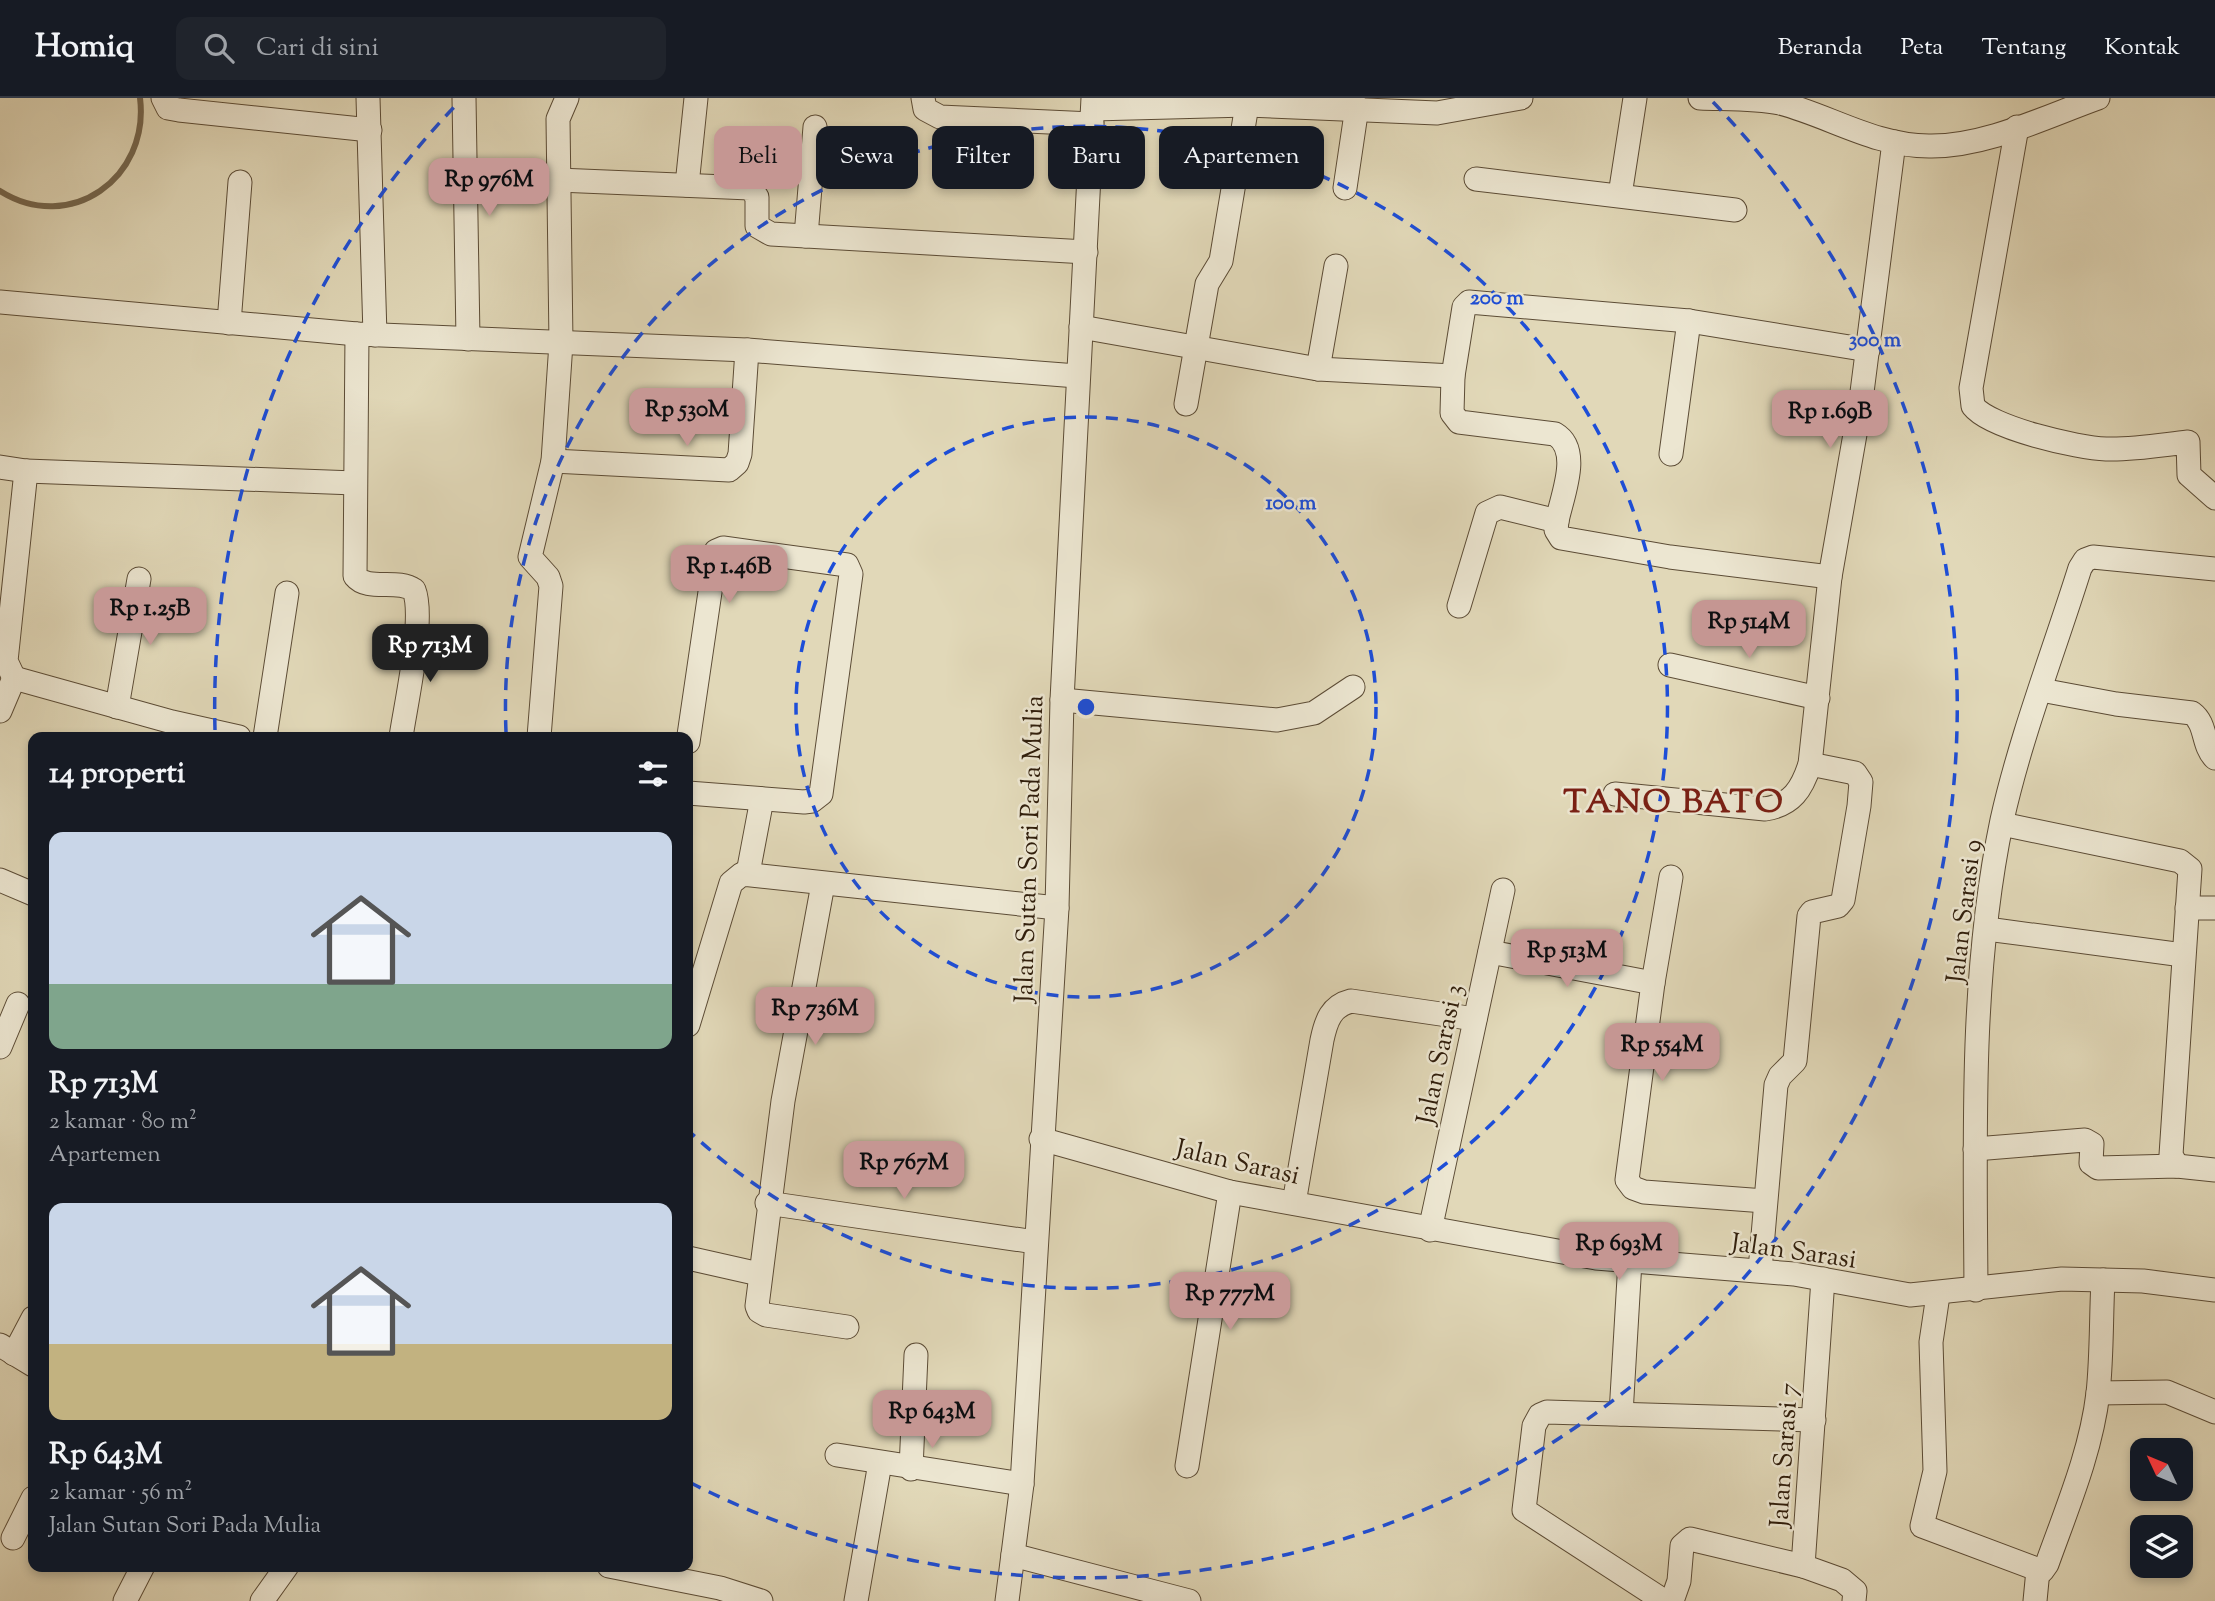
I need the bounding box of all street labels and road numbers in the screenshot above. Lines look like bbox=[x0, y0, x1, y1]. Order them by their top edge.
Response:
street label: Jalan Sutan Sori Pada Mulia bbox=[1007, 695, 1054, 1005]
street label: Jalan Sarasi 9 bbox=[1938, 837, 1993, 987]
street label: Jalan Sarasi 3 bbox=[1408, 981, 1474, 1130]
street label: Jalan Sarasi bbox=[1170, 1131, 1303, 1196]
street label: Jalan Sarasi bbox=[1727, 1225, 1859, 1280]
street label: Jalan Sarasi 7 bbox=[1762, 1382, 1809, 1531]

